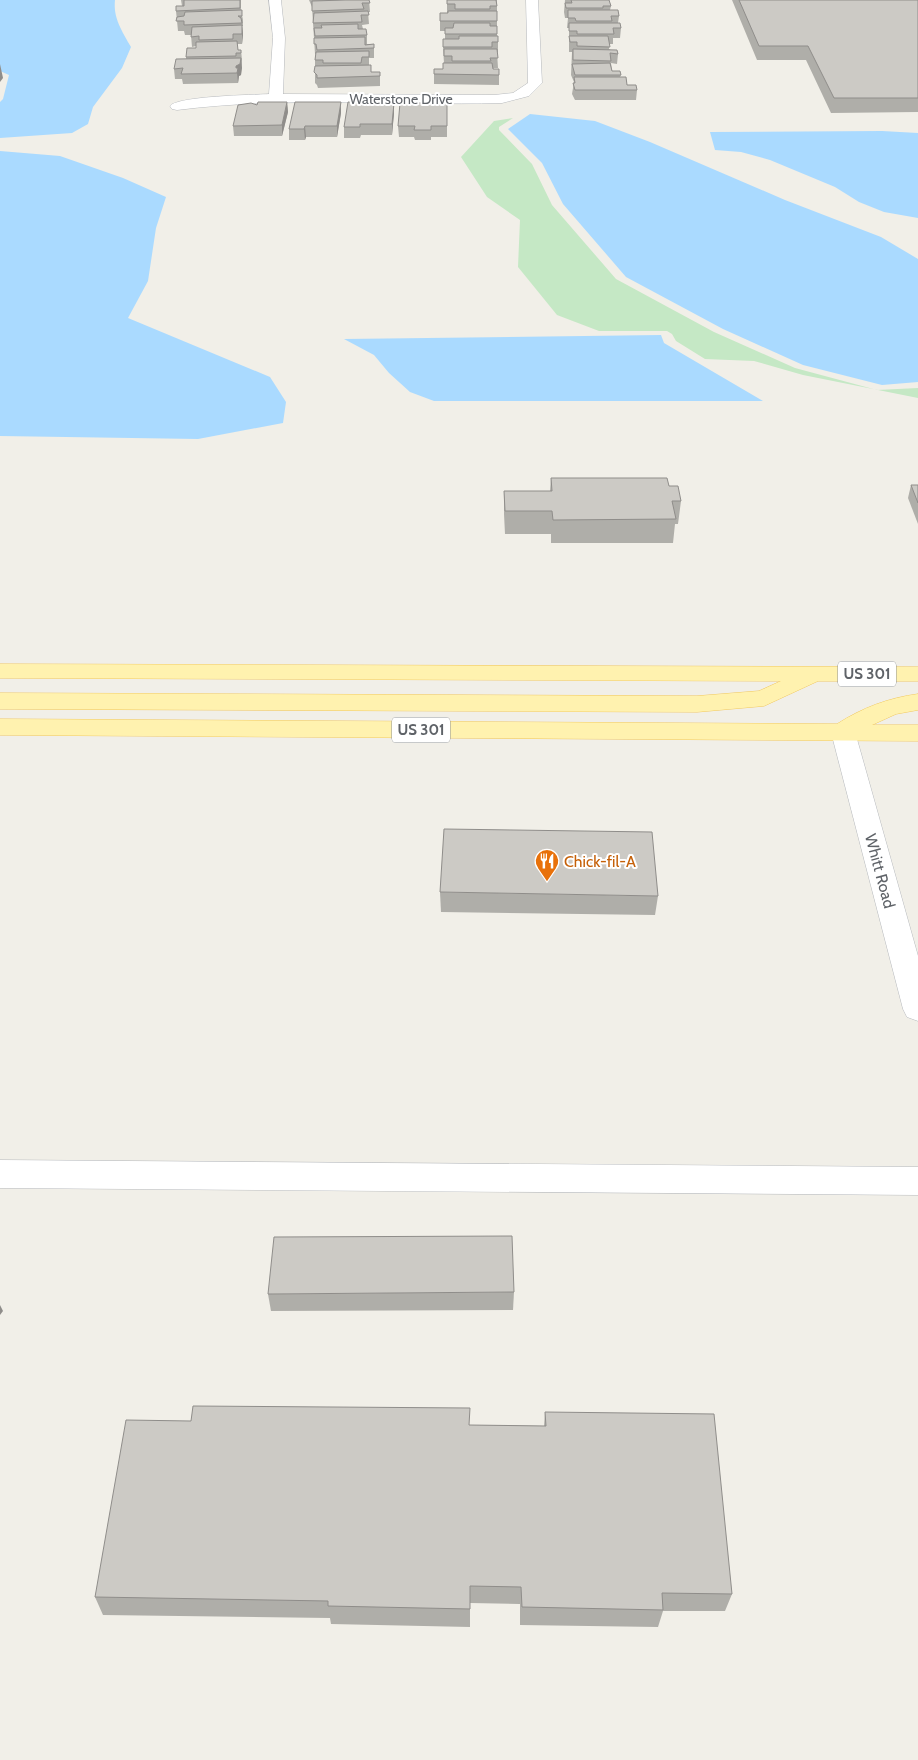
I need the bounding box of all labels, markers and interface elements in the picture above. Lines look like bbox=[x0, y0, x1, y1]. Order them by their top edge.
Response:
street label: Waterstone Drive bbox=[349, 90, 453, 108]
road number: US 301 bbox=[838, 662, 896, 686]
road number: US 301 bbox=[392, 718, 450, 742]
street label: Whitt Road bbox=[861, 832, 899, 910]
restaurant icon: Chick-fil-A bbox=[534, 848, 560, 882]
place label: Chick-fil-A bbox=[564, 852, 636, 871]

